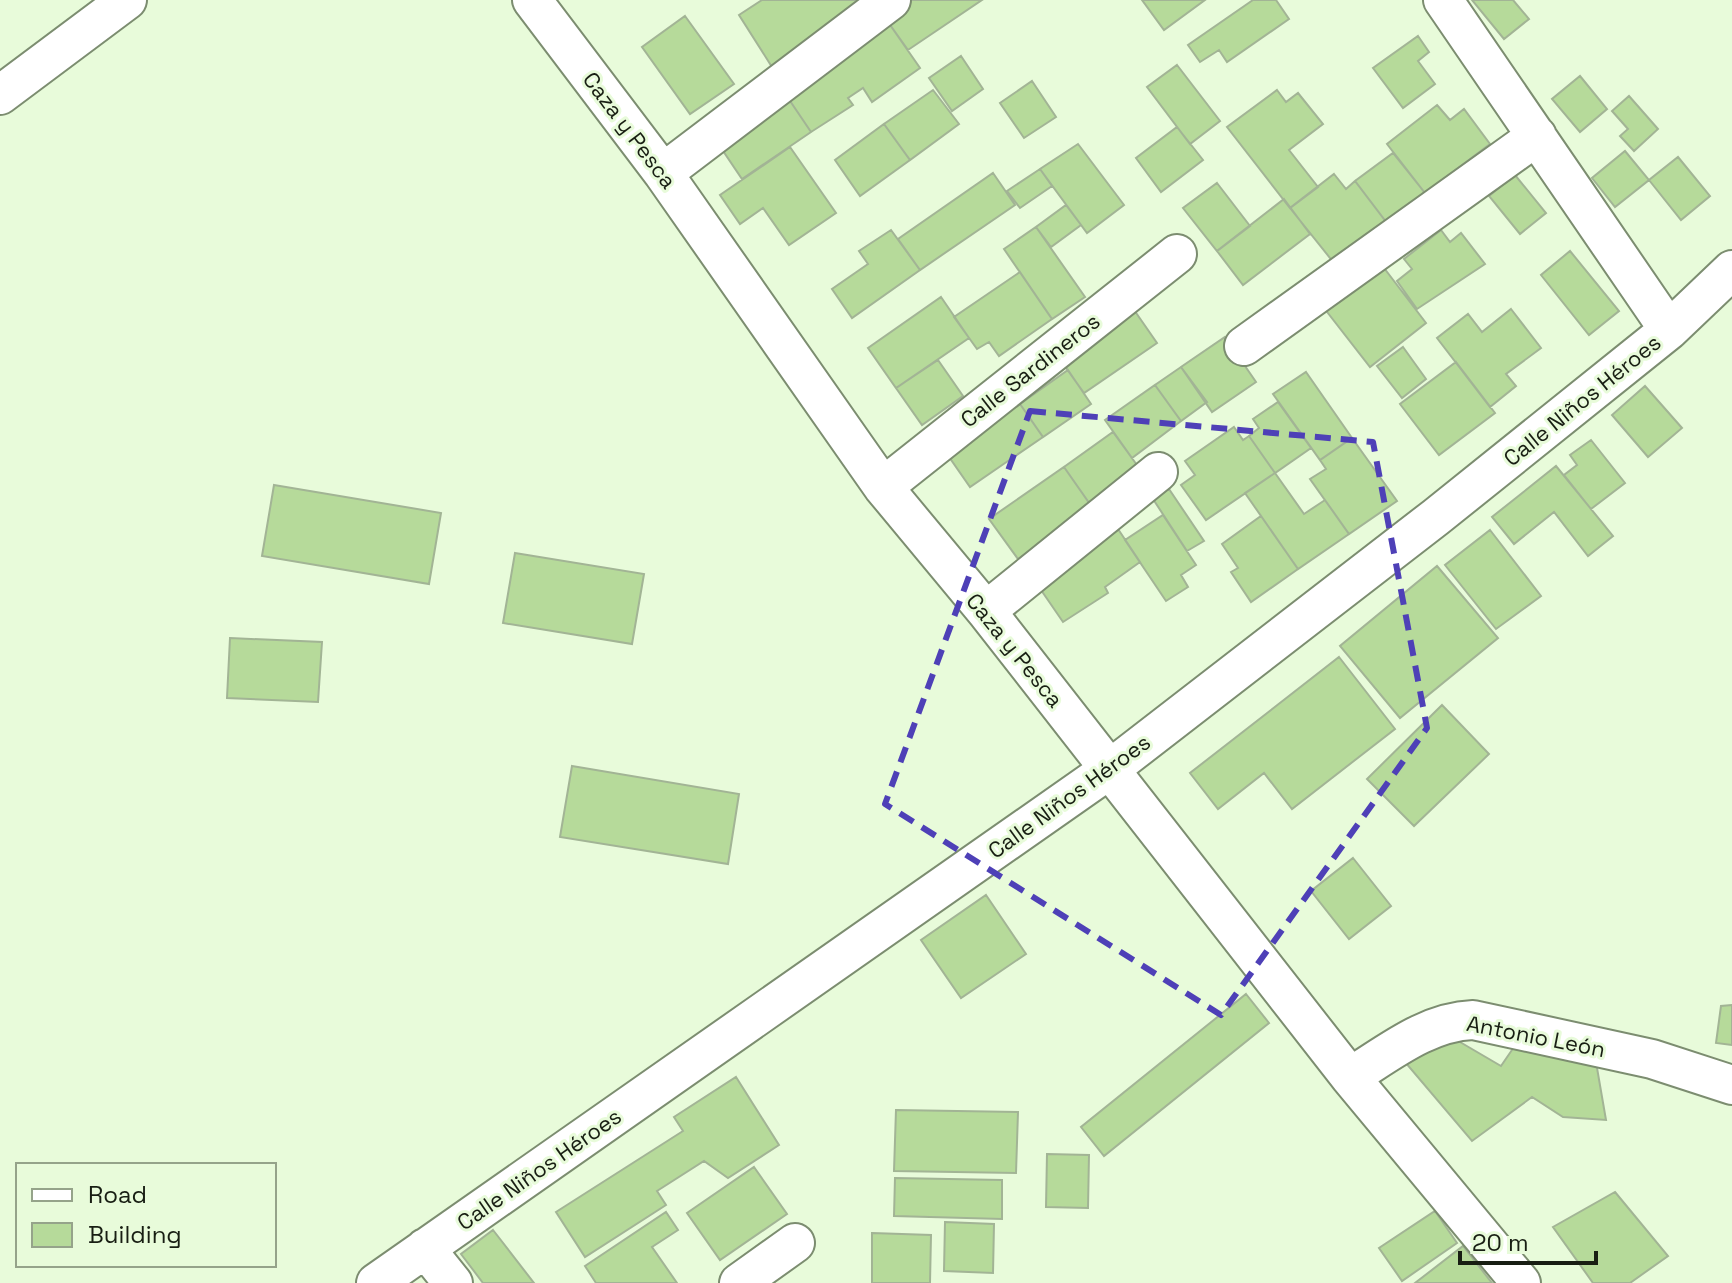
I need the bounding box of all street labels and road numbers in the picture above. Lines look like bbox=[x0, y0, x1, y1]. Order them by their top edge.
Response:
street label: Caza y Pesca bbox=[577, 66, 683, 194]
street label: Calle Sardineros bbox=[955, 307, 1105, 433]
street label: Calle Niños Héroes bbox=[1498, 328, 1666, 472]
street label: Caza y Pesca bbox=[960, 587, 1070, 713]
street label: Calle Niños Héroes bbox=[982, 728, 1156, 864]
street label: Antonio León bbox=[1464, 1009, 1608, 1063]
street label: Calle Niños Héroes bbox=[451, 1102, 627, 1236]

